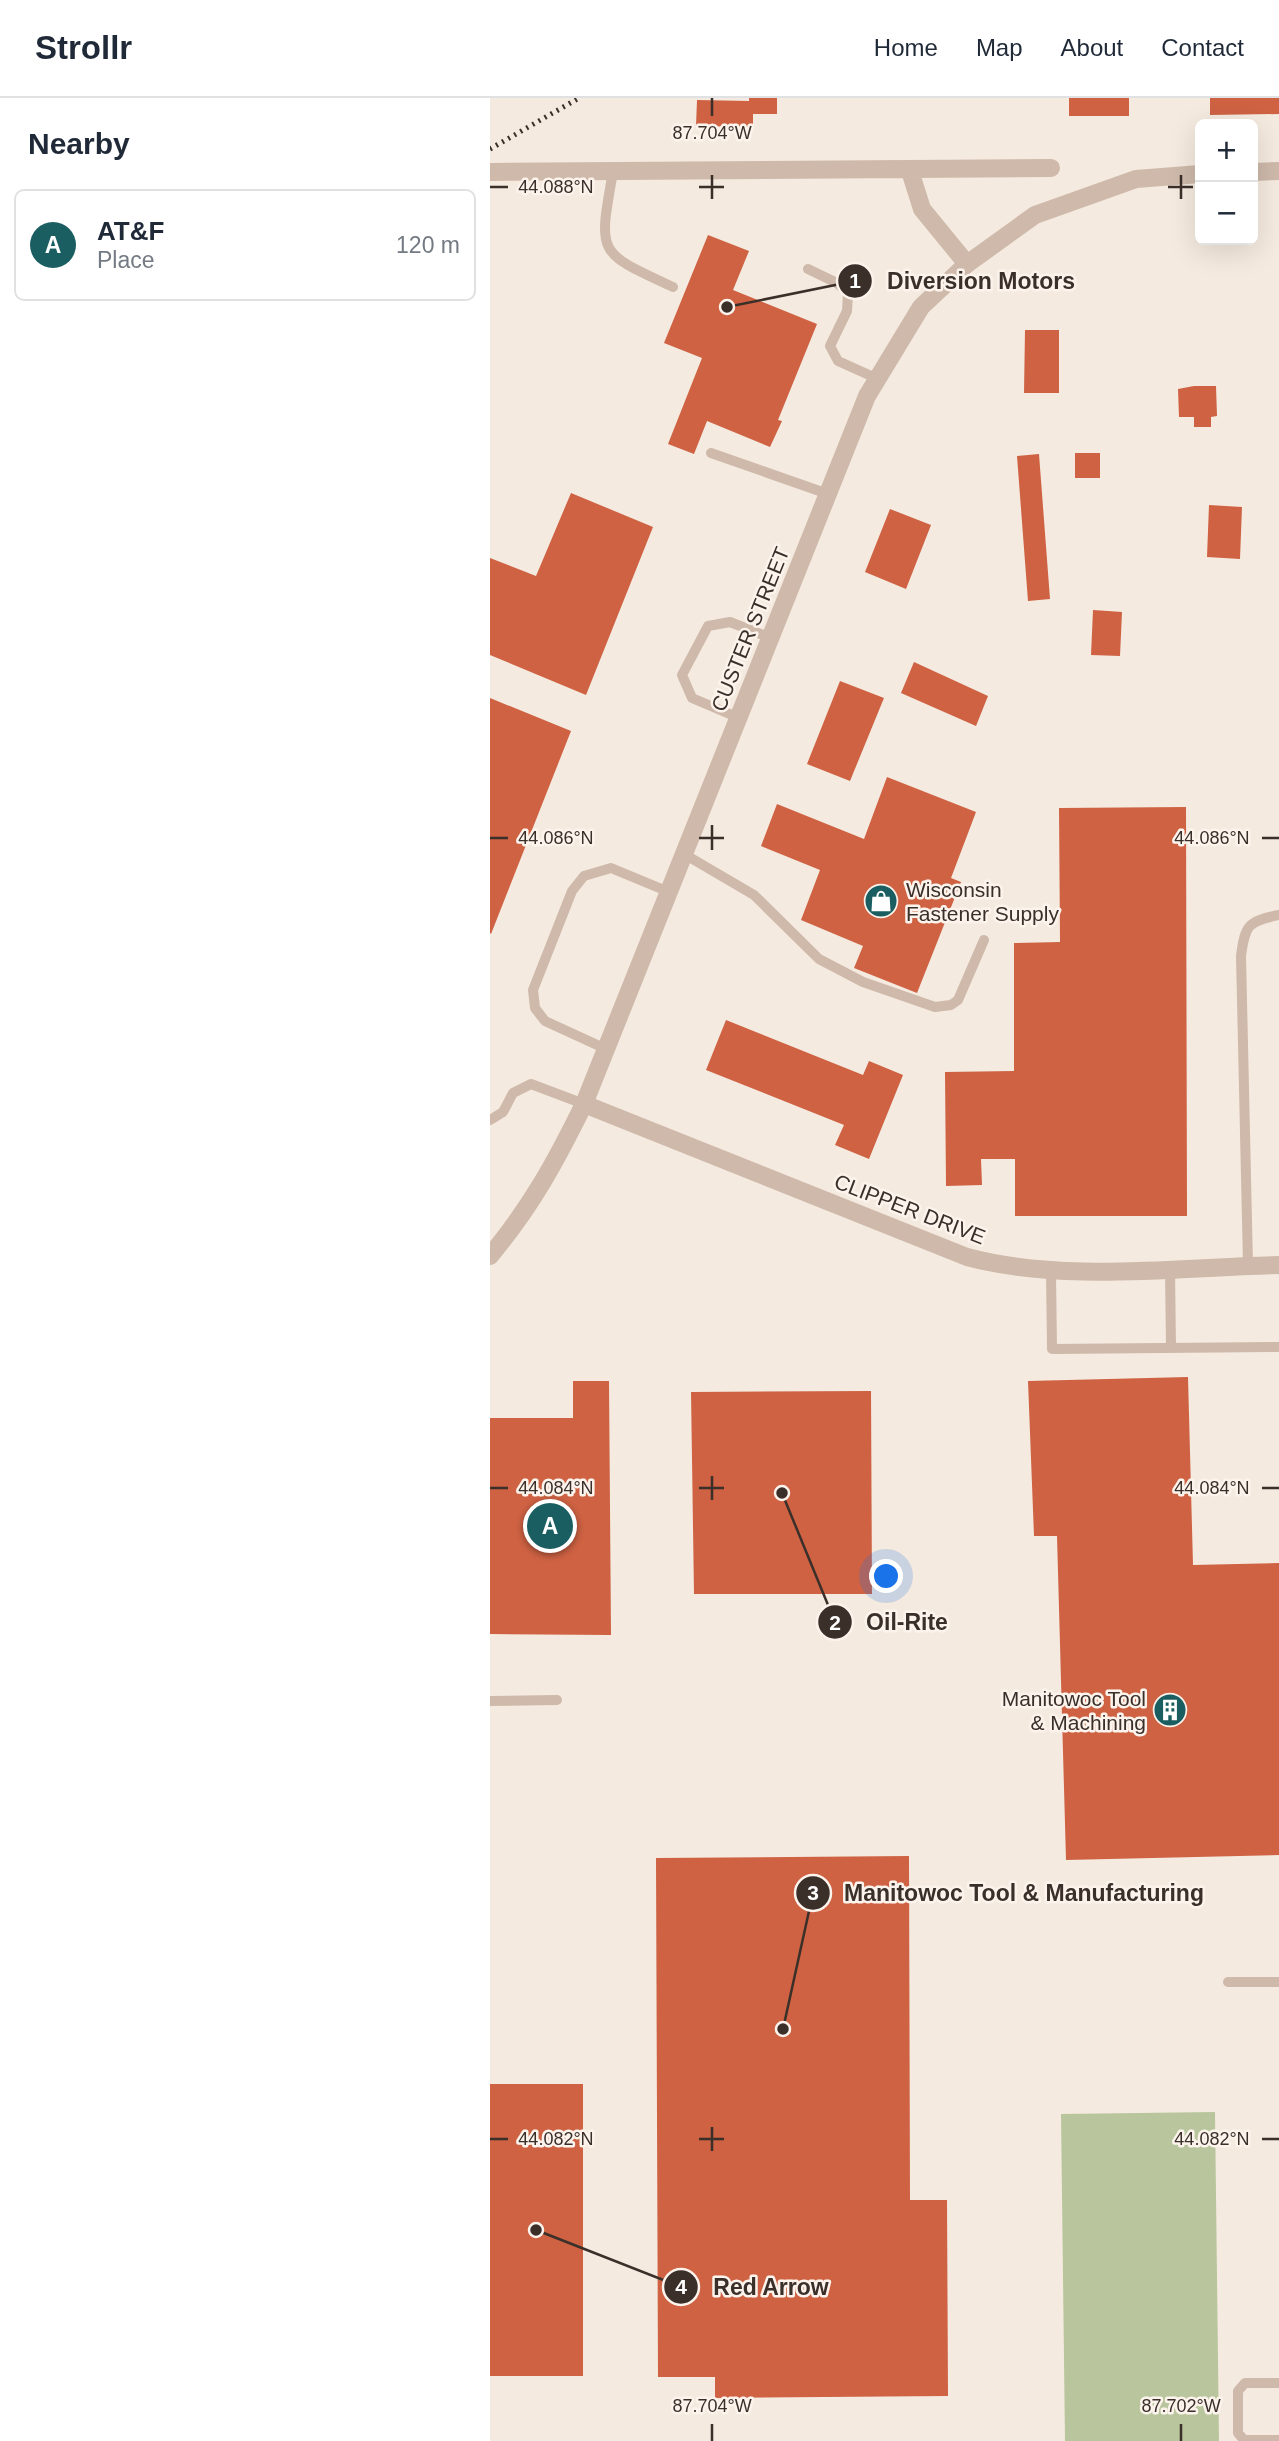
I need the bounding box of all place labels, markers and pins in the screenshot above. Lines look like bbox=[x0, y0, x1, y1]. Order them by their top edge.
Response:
callout: Diversion Motors bbox=[838, 259, 1089, 303]
place label: Wisconsin Fastener Supply bbox=[906, 878, 1059, 925]
shop icon: Wisconsin Fastener Supply bbox=[862, 882, 900, 920]
pin: A bbox=[527, 1500, 573, 1552]
callout: Oil-Rite bbox=[817, 1600, 962, 1644]
place label: Manitowoc Tool & Machining bbox=[1002, 1687, 1146, 1734]
building icon: Manitowoc Tool & Machining bbox=[1151, 1691, 1189, 1729]
callout: Manitowoc Tool & Manufacturing bbox=[795, 1871, 1218, 1915]
callout: Red Arrow bbox=[664, 2265, 843, 2309]

